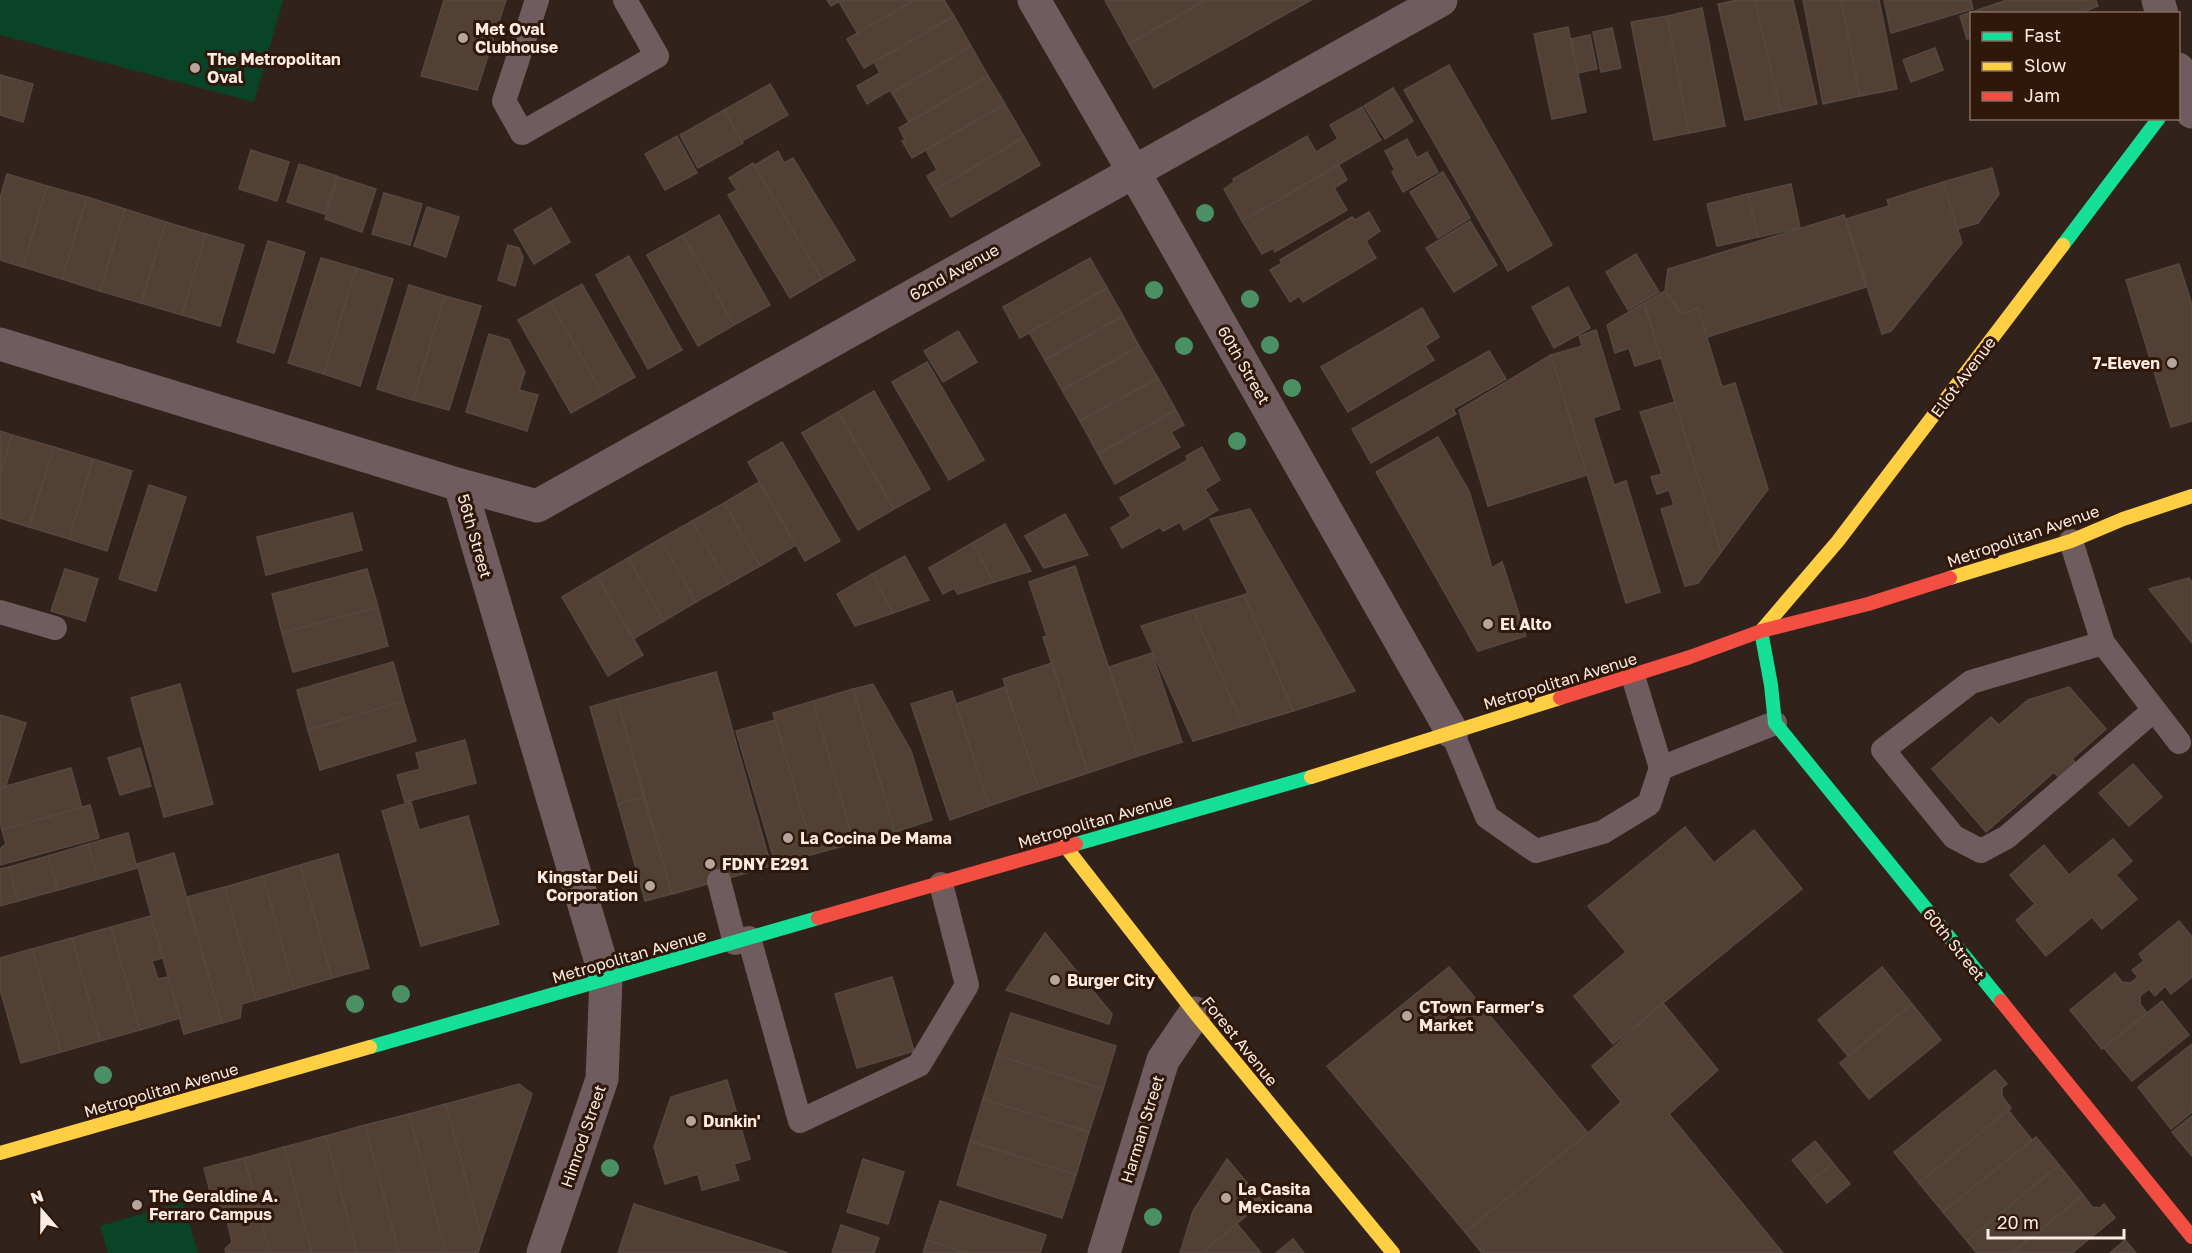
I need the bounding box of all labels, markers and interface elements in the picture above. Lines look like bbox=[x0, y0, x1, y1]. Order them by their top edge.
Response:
legend bbox=[1970, 12, 2180, 120]
place label: Met Oval Clubhouse bbox=[475, 19, 558, 57]
text: Fast bbox=[2024, 24, 2061, 46]
marker: Met Oval Clubhouse bbox=[456, 31, 470, 45]
place label: The Metropolitan Oval bbox=[207, 49, 341, 87]
text: Slow bbox=[2024, 54, 2067, 76]
marker: The Metropolitan Oval bbox=[188, 61, 202, 75]
text: Jam bbox=[2024, 84, 2060, 106]
street label: 62nd Avenue bbox=[906, 239, 1002, 305]
street label: 60th Street bbox=[1214, 322, 1274, 408]
street label: Eliot Avenue bbox=[1926, 333, 2000, 421]
place label: 7-Eleven bbox=[2092, 353, 2160, 373]
marker: 7-Eleven bbox=[2165, 356, 2179, 370]
street label: 56th Street bbox=[453, 492, 497, 580]
street label: Metropolitan Avenue bbox=[1944, 501, 2102, 571]
place label: El Alto bbox=[1500, 614, 1552, 634]
marker: El Alto bbox=[1481, 617, 1495, 631]
street label: Metropolitan Avenue bbox=[1481, 648, 1639, 714]
street label: Metropolitan Avenue bbox=[1015, 789, 1175, 853]
place label: La Cocina De Mama bbox=[800, 828, 952, 848]
marker: La Cocina De Mama bbox=[781, 831, 795, 845]
place label: FDNY E291 bbox=[722, 854, 808, 874]
marker: FDNY E291 bbox=[703, 857, 717, 871]
place label: Kingstar Deli Corporation bbox=[537, 867, 638, 905]
marker: Kingstar Deli Corporation bbox=[643, 879, 657, 893]
street label: 60th Street bbox=[1919, 904, 1989, 984]
street label: Metropolitan Avenue bbox=[549, 924, 709, 988]
place label: Burger City bbox=[1067, 970, 1156, 990]
marker: Burger City bbox=[1048, 973, 1062, 987]
street label: Forest Avenue bbox=[1198, 992, 1282, 1090]
place label: CTown Farmer’s Market bbox=[1419, 997, 1544, 1035]
marker: CTown Farmer’s Market bbox=[1400, 1009, 1414, 1023]
street label: Metropolitan Avenue bbox=[81, 1058, 241, 1122]
street label: Harman Street bbox=[1116, 1073, 1168, 1185]
street label: Himrod Street bbox=[556, 1082, 610, 1190]
place label: Dunkin' bbox=[703, 1111, 761, 1131]
marker: Dunkin' bbox=[684, 1114, 698, 1128]
place label: La Casita Mexicana bbox=[1238, 1179, 1312, 1217]
north arrow bbox=[12, 1181, 72, 1241]
text: N bbox=[28, 1185, 46, 1208]
place label: The Geraldine A. Ferraro Campus bbox=[149, 1186, 278, 1224]
marker: La Casita Mexicana bbox=[1219, 1191, 1233, 1205]
marker: The Geraldine A. Ferraro Campus bbox=[130, 1198, 144, 1212]
scale bar bbox=[1988, 1202, 2124, 1240]
text: 20 m bbox=[1997, 1211, 2039, 1233]

